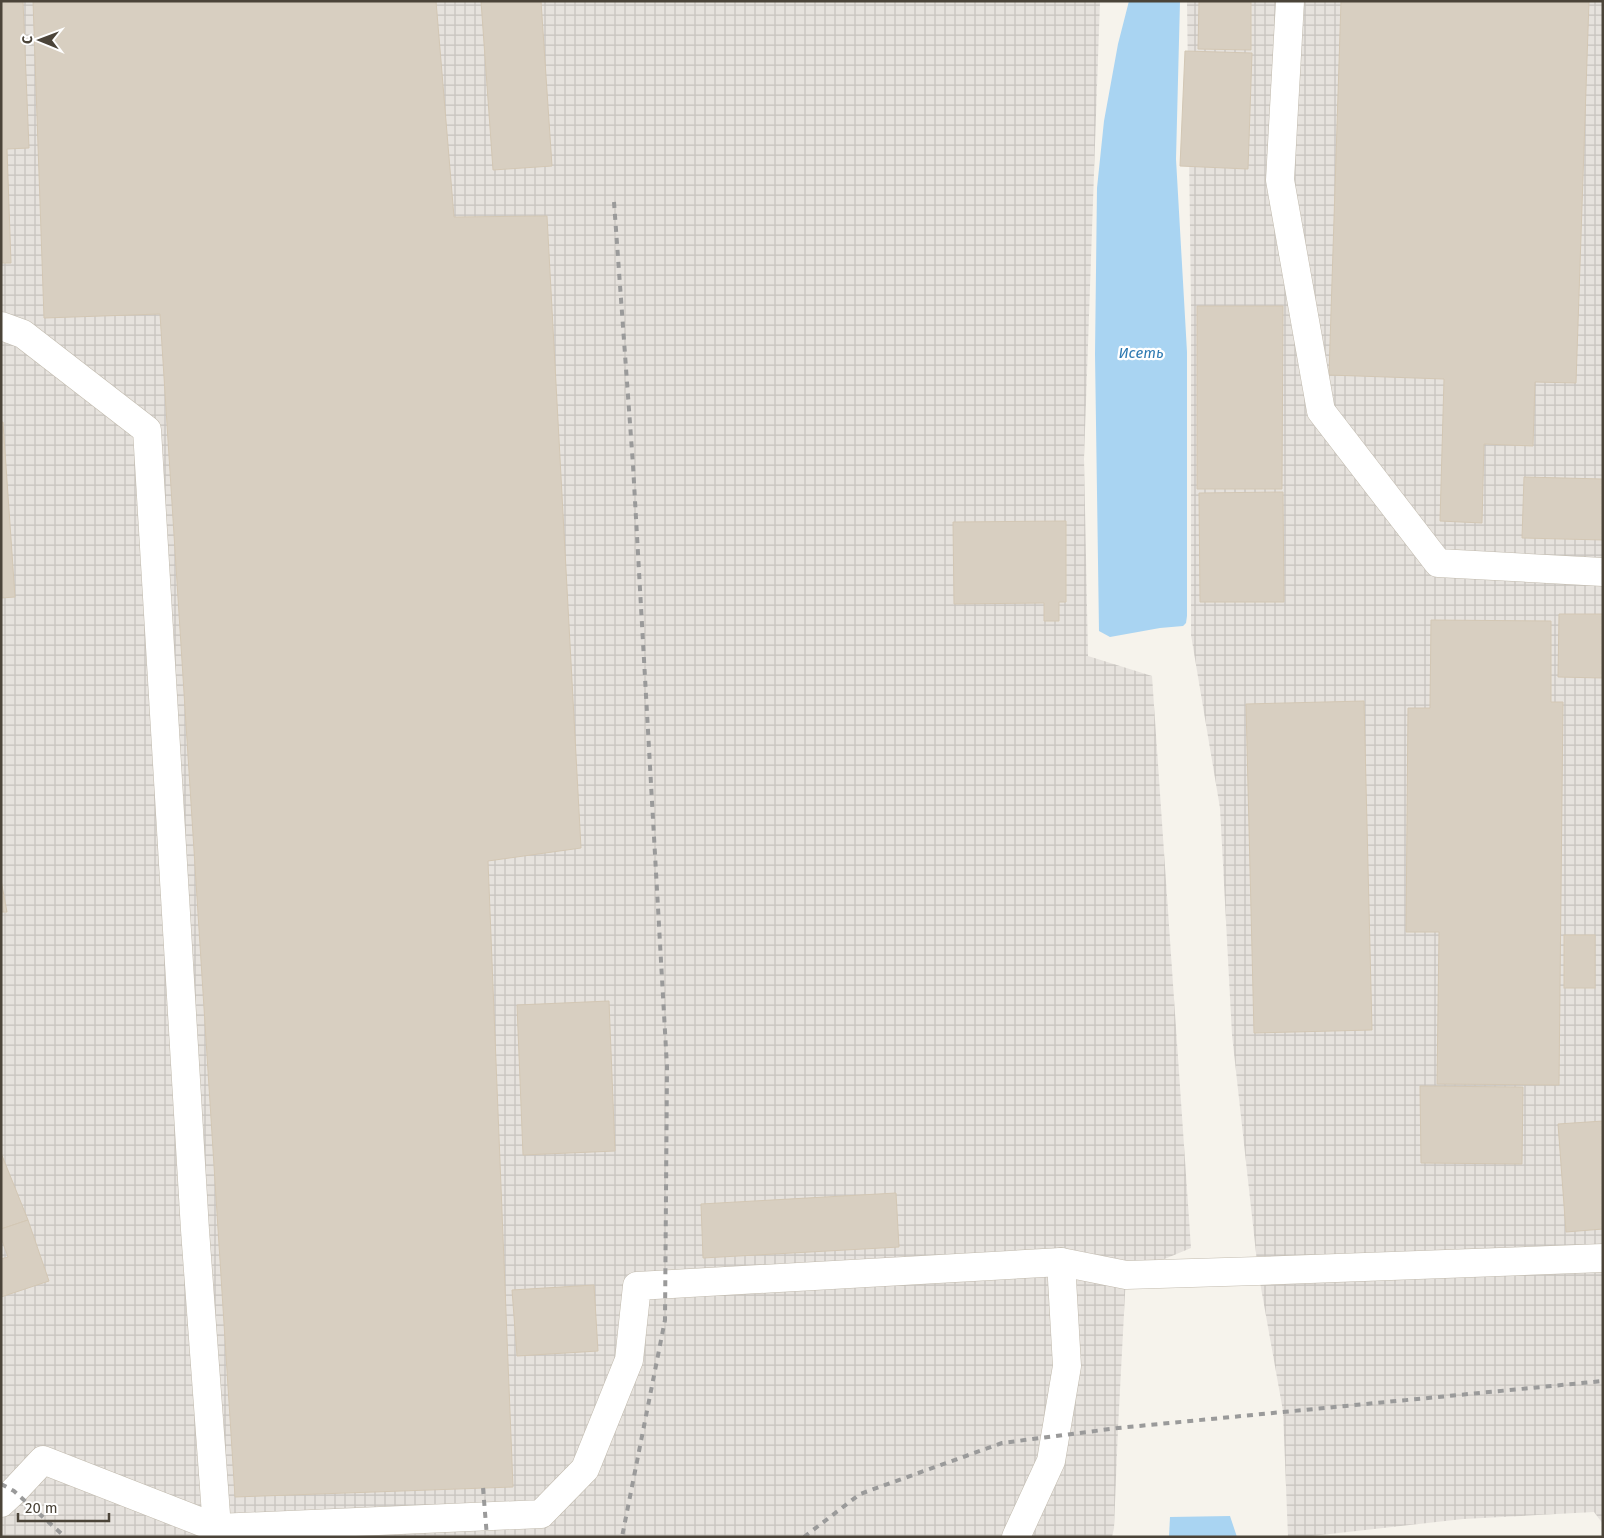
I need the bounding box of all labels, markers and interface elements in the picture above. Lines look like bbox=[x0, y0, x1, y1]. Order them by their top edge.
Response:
north arrow bbox=[15, 15, 65, 65]
text: С bbox=[19, 36, 36, 44]
water label: Исеть bbox=[1118, 344, 1164, 362]
scale bar bbox=[18, 1490, 109, 1522]
text: 20 m bbox=[25, 1499, 58, 1517]

